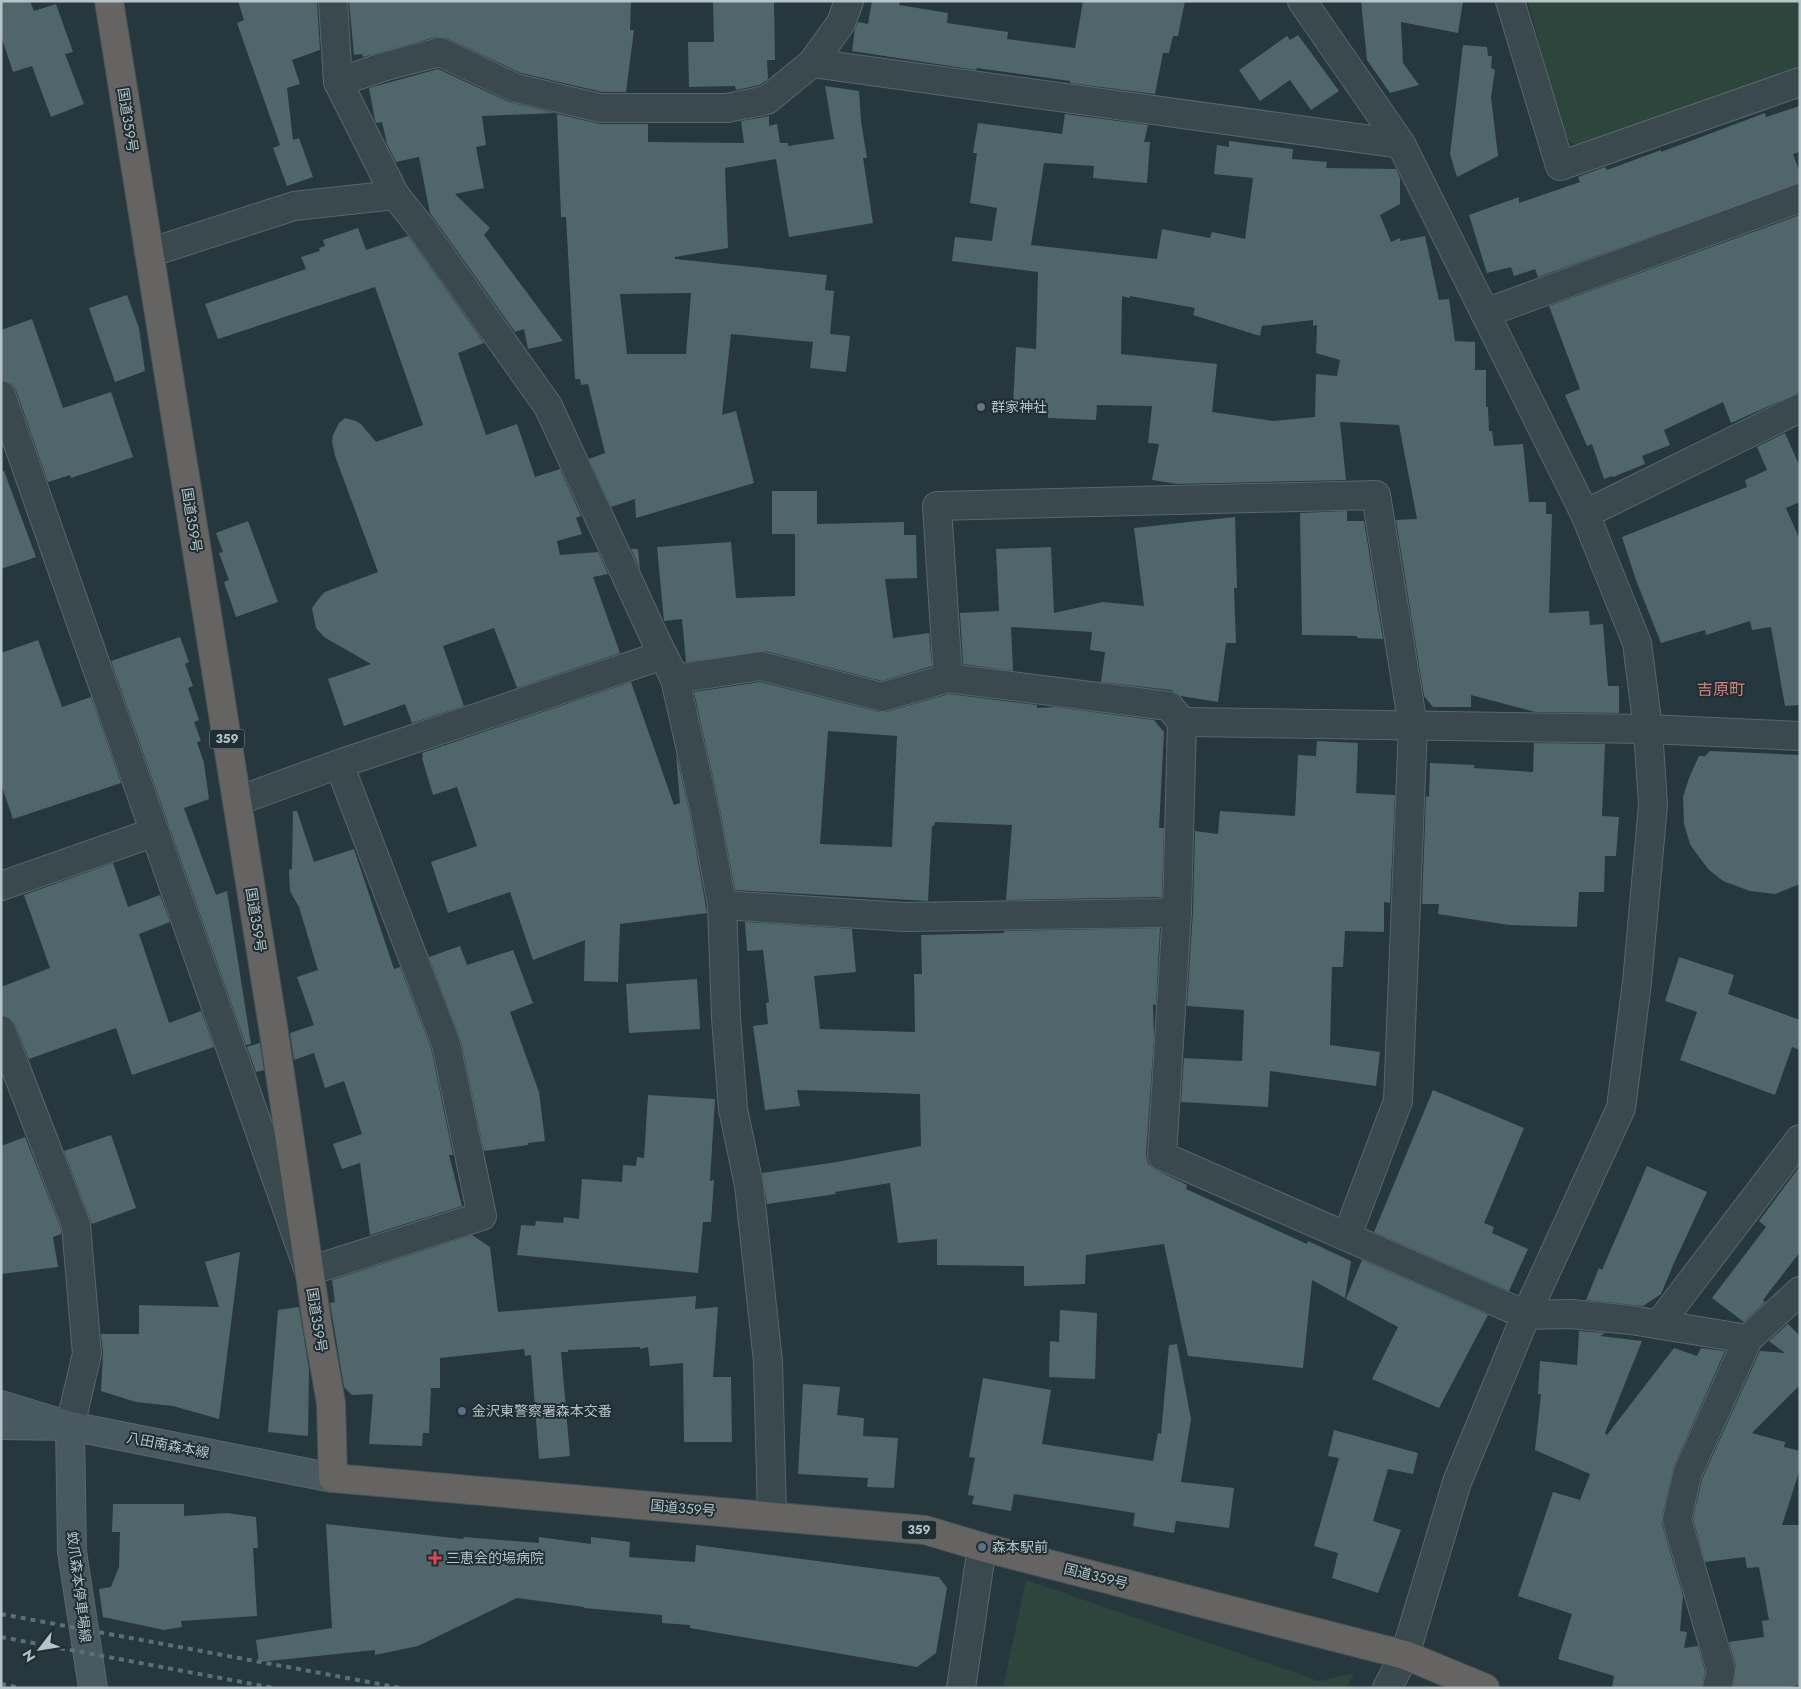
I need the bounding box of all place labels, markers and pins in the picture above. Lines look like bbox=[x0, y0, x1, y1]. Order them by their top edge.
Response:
place label: 群家神社 bbox=[991, 397, 1047, 417]
marker: 群家神社 bbox=[975, 401, 987, 413]
place label: 金沢東警察署森本交番 bbox=[472, 1401, 612, 1421]
marker: 金沢東警察署森本交番 bbox=[456, 1405, 468, 1417]
place label: 森本駅前 bbox=[992, 1537, 1048, 1557]
marker: 森本駅前 bbox=[976, 1541, 988, 1553]
place label: 三恵会的場病院 bbox=[446, 1548, 544, 1568]
marker: 三恵会的場病院 bbox=[428, 1551, 442, 1565]

